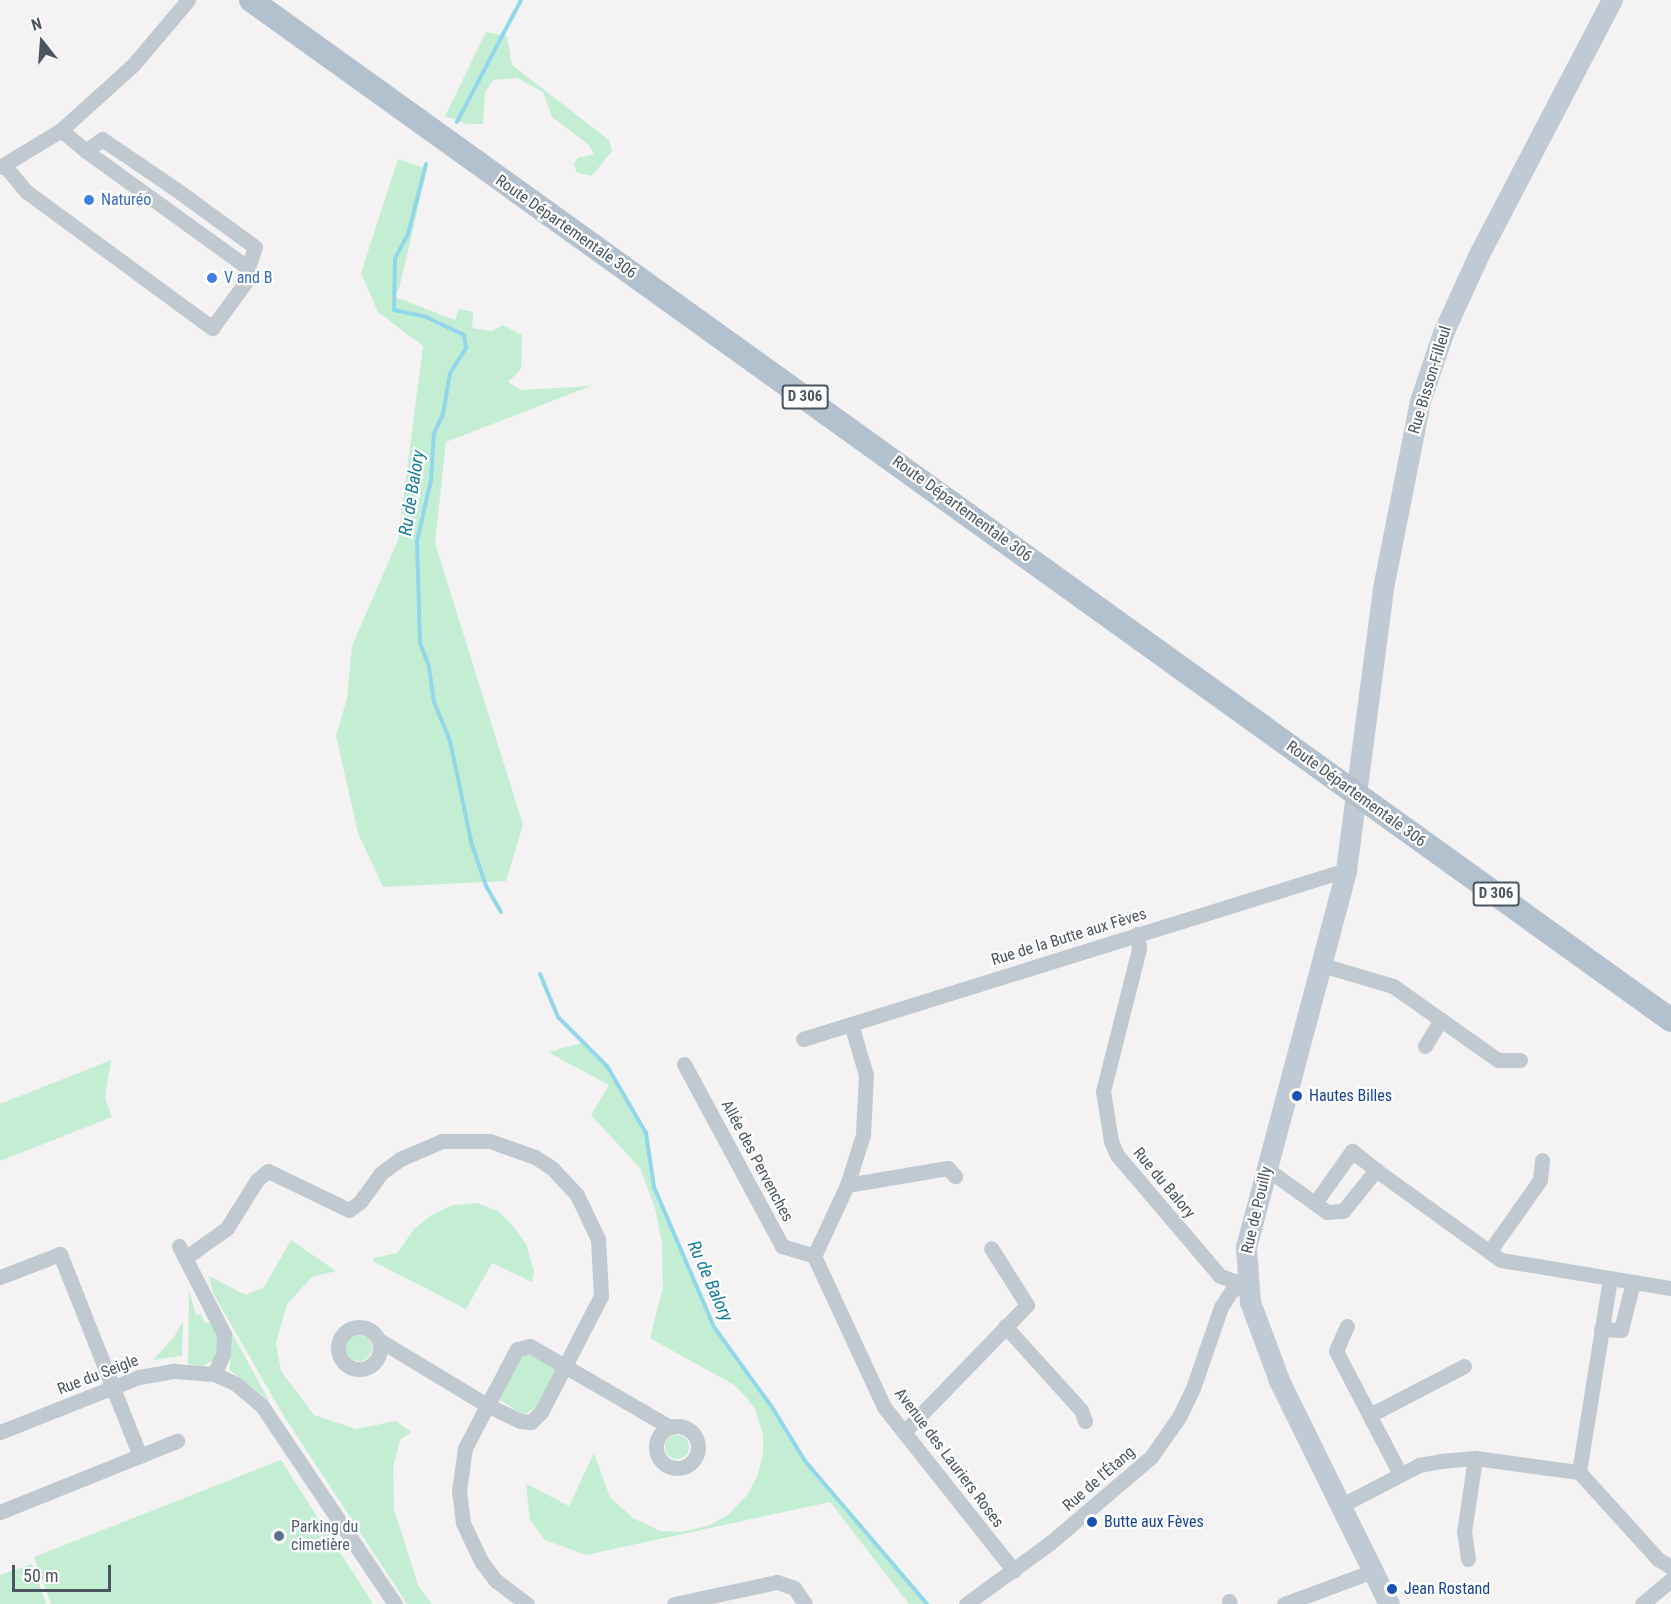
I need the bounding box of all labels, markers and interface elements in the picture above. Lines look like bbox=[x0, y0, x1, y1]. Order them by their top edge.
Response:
north arrow bbox=[12, 12, 72, 72]
text: N bbox=[29, 14, 44, 35]
street label: Route Départementale 306 bbox=[492, 171, 640, 283]
place label: Naturéo bbox=[101, 190, 151, 210]
marker: Naturéo bbox=[82, 193, 96, 207]
place label: V and B bbox=[224, 268, 272, 288]
marker: V and B bbox=[205, 271, 219, 285]
street label: Rue Bisson-Filleul bbox=[1404, 324, 1456, 436]
road number: D 306 bbox=[781, 385, 829, 409]
water label: Ru de Balory bbox=[395, 449, 429, 537]
street label: Route Départementale 306 bbox=[888, 452, 1036, 566]
street label: Route Départementale 306 bbox=[1282, 737, 1430, 851]
road number: D 306 bbox=[1472, 882, 1520, 906]
street label: Rue de la Butte aux Fèves bbox=[989, 904, 1149, 970]
place label: Hautes Billes bbox=[1309, 1086, 1392, 1106]
marker: Hautes Billes bbox=[1290, 1089, 1304, 1103]
street label: Allée des Pervenches bbox=[717, 1097, 797, 1225]
street label: Rue du Balory bbox=[1129, 1144, 1199, 1222]
street label: Rue de Pouilly bbox=[1238, 1165, 1276, 1255]
water label: Ru de Balory bbox=[683, 1237, 737, 1325]
street label: Rue du Seigle bbox=[55, 1351, 141, 1399]
street label: Avenue des Lauriers Roses bbox=[890, 1384, 1008, 1532]
street label: Rue de l'Étang bbox=[1059, 1443, 1139, 1515]
place label: Butte aux Fèves bbox=[1104, 1512, 1204, 1532]
marker: Butte aux Fèves bbox=[1085, 1515, 1099, 1529]
place label: Parking du cimetière bbox=[291, 1517, 358, 1555]
marker: Parking du cimetière bbox=[272, 1529, 286, 1543]
scale bar bbox=[15, 1553, 114, 1591]
text: 50 m bbox=[23, 1565, 58, 1586]
place label: Jean Rostand bbox=[1404, 1579, 1490, 1599]
marker: Jean Rostand bbox=[1385, 1582, 1399, 1596]

